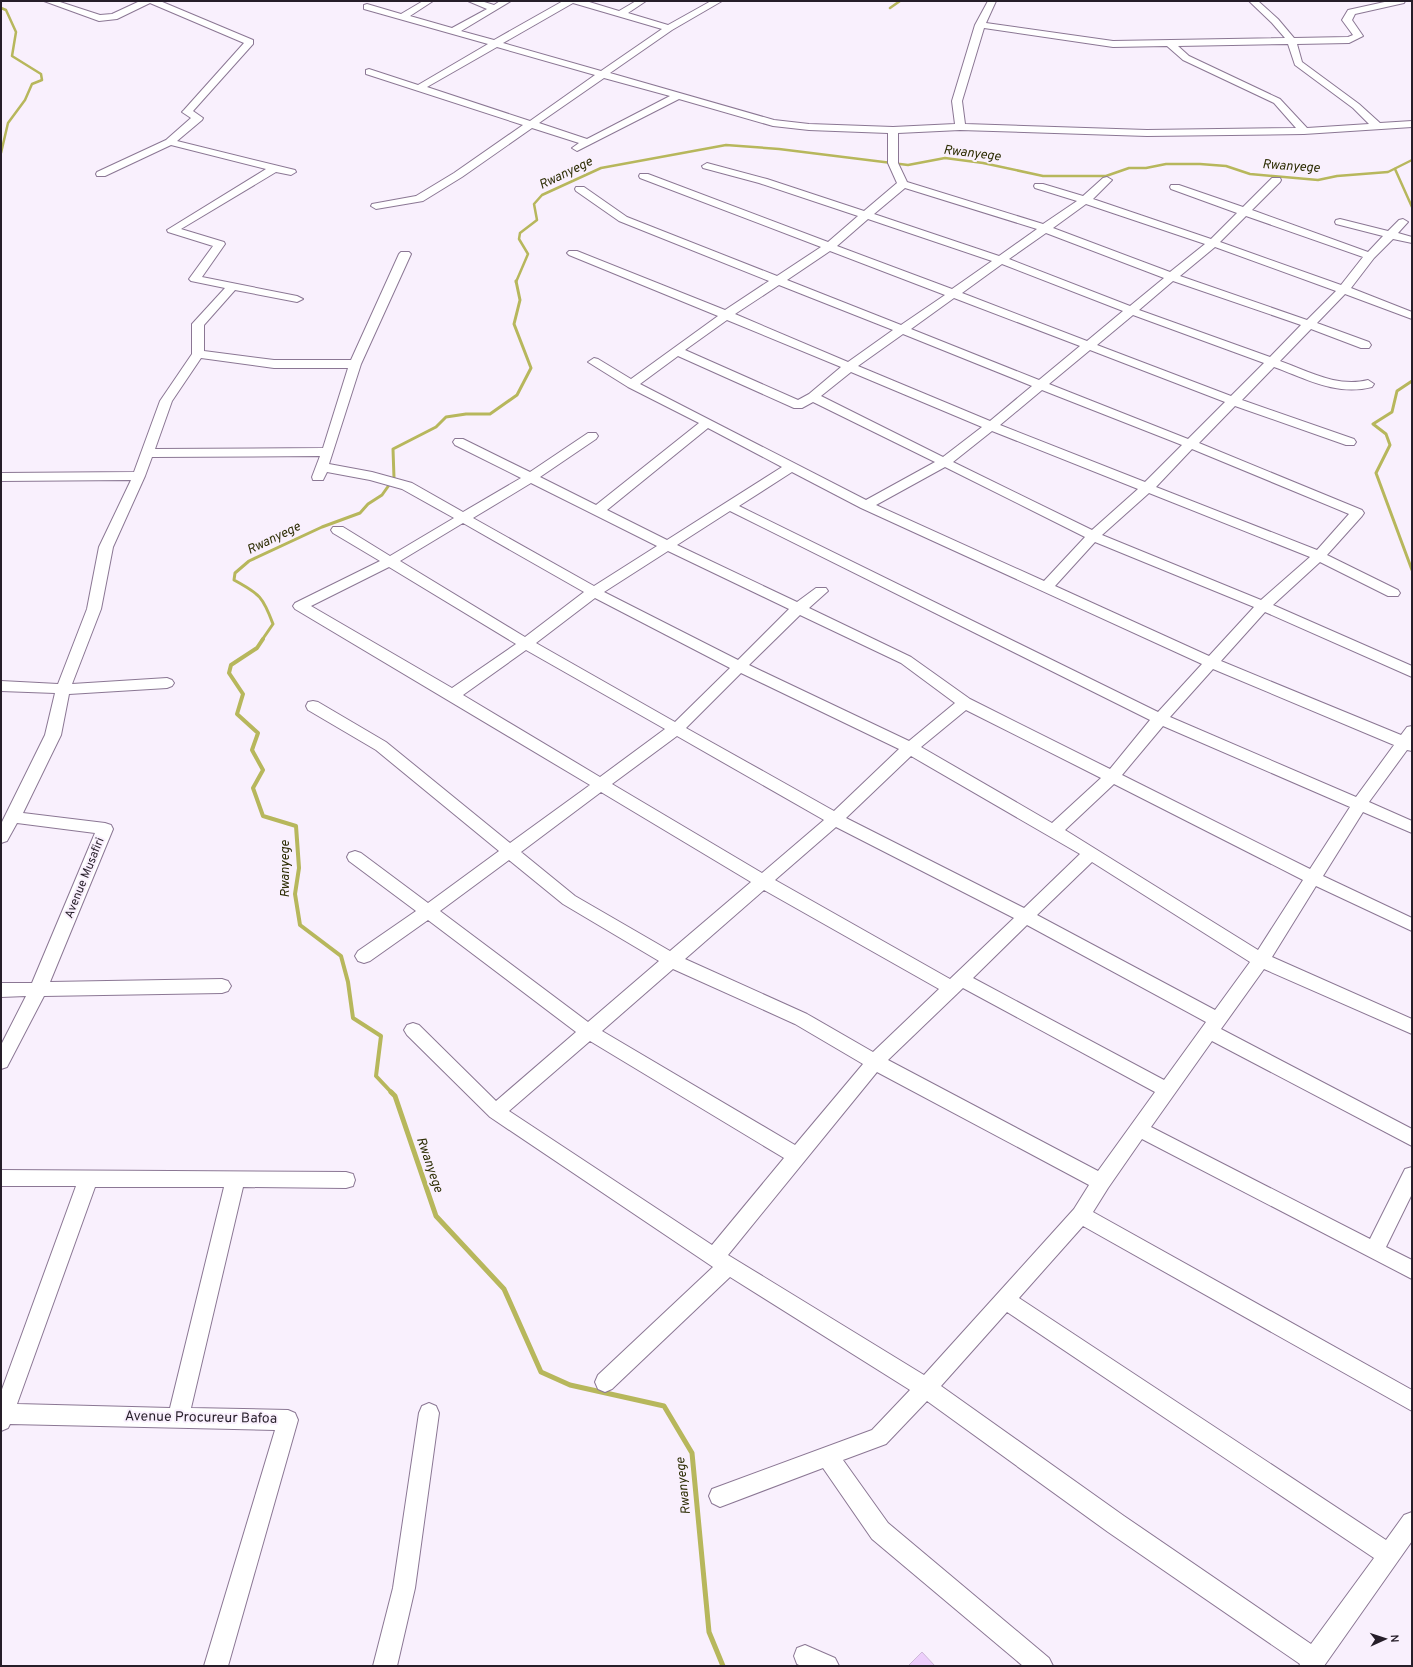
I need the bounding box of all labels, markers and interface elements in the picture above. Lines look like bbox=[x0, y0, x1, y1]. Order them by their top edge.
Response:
water label: Rwanyege bbox=[942, 143, 1002, 165]
water label: Rwanyege bbox=[537, 154, 596, 194]
water label: Rwanyege bbox=[1262, 157, 1321, 177]
water label: Rwanyege bbox=[245, 519, 304, 559]
street label: Avenue Musafiri bbox=[61, 835, 109, 921]
water label: Rwanyege bbox=[278, 840, 294, 898]
water label: Rwanyege bbox=[412, 1135, 446, 1195]
street label: Avenue Procureur Bafoa bbox=[125, 1408, 277, 1428]
water label: Rwanyege bbox=[673, 1456, 695, 1515]
north arrow bbox=[1365, 1619, 1405, 1659]
text: N bbox=[1387, 1634, 1401, 1643]

